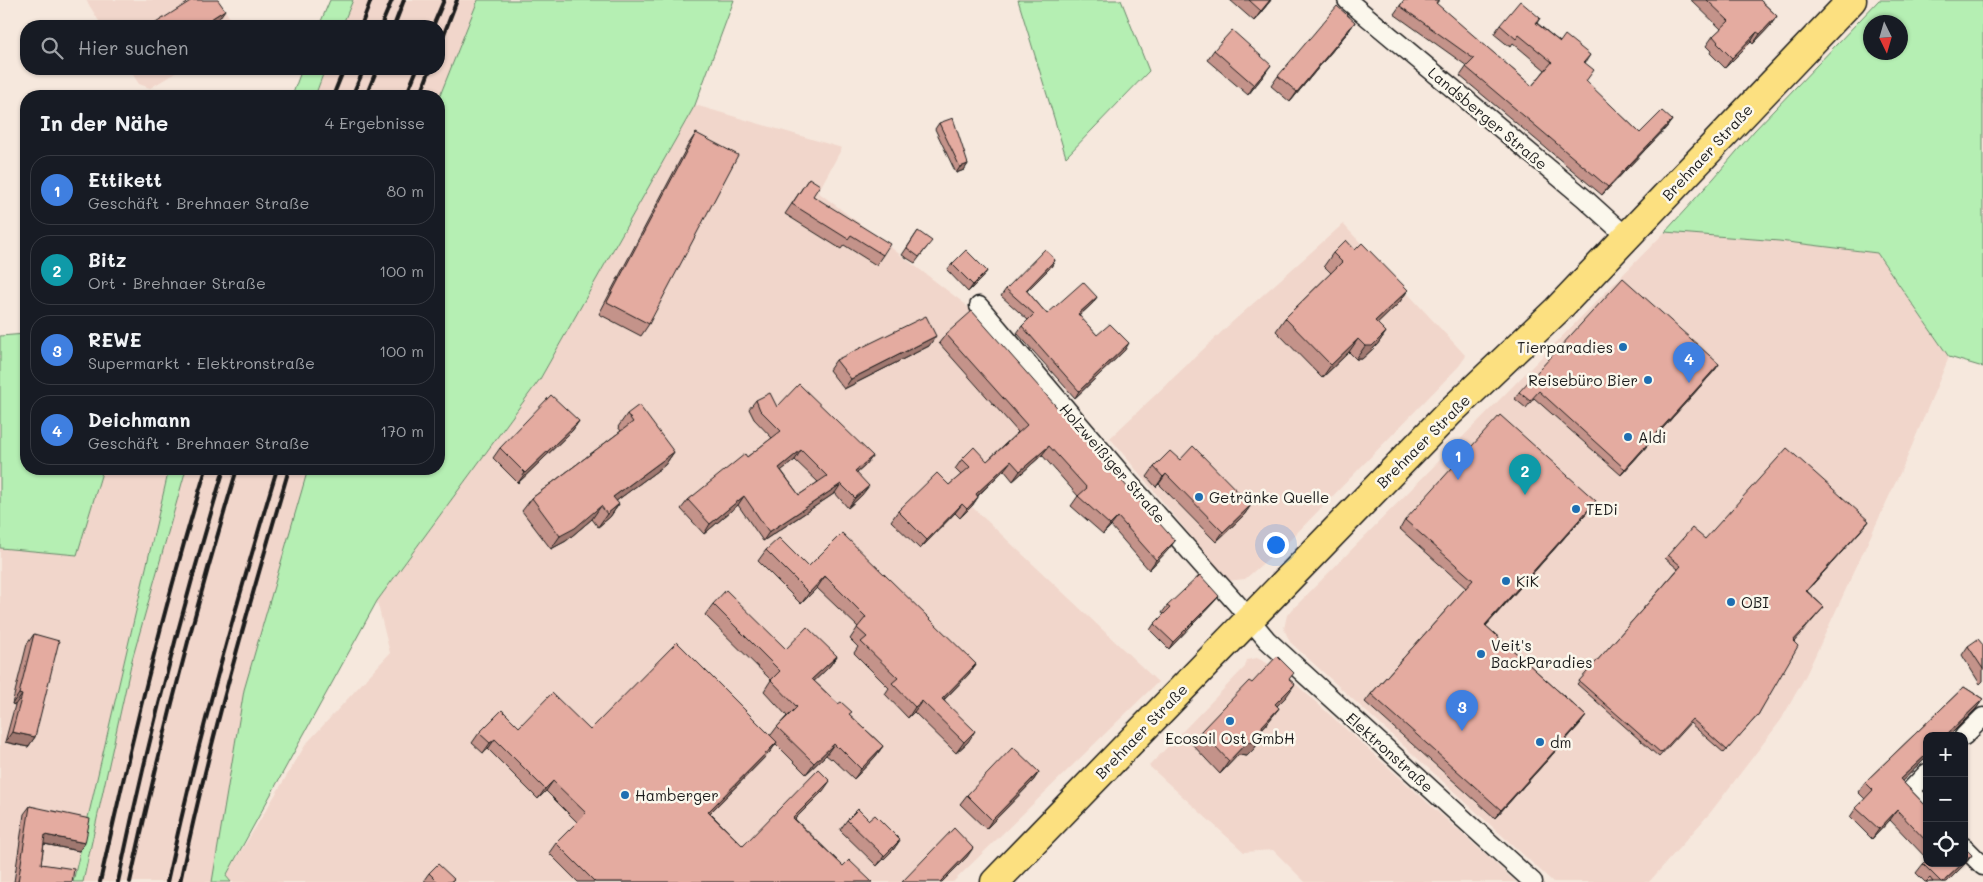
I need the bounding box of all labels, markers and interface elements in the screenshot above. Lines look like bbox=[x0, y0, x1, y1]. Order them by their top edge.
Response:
north arrow bbox=[1863, 15, 1908, 60]
search box bbox=[20, 20, 445, 75]
icon: search bbox=[38, 34, 66, 62]
text: Hier suchen bbox=[78, 35, 189, 60]
street label: Landsberger Straße bbox=[1424, 62, 1552, 174]
street label: Brehnaer Straße bbox=[1657, 100, 1757, 204]
text: In der Nähe bbox=[40, 109, 168, 136]
text: 4 Ergebnisse bbox=[325, 112, 425, 133]
text: Ettikett bbox=[88, 167, 162, 192]
text: 1 bbox=[53, 180, 61, 201]
text: 80 m bbox=[387, 180, 424, 201]
text: Geschäft · Brehnaer Straße bbox=[88, 192, 309, 213]
text: Bitz bbox=[88, 247, 126, 272]
text: 2 bbox=[53, 260, 61, 281]
text: 100 m bbox=[379, 260, 424, 281]
text: Ort · Brehnaer Straße bbox=[88, 272, 266, 293]
text: REWE bbox=[88, 327, 142, 352]
place label: Tierparadies bbox=[1517, 337, 1613, 357]
text: 3 bbox=[52, 340, 62, 361]
text: 100 m bbox=[379, 340, 424, 361]
marker: Tierparadies bbox=[1617, 341, 1629, 353]
pin: 4 bbox=[1673, 342, 1705, 383]
text: Supermarkt · Elektronstraße bbox=[88, 352, 315, 373]
place label: Reisebüro Bier bbox=[1528, 370, 1638, 390]
marker: Reisebüro Bier bbox=[1642, 374, 1654, 386]
street label: Brehnaer Straße bbox=[1372, 390, 1474, 492]
street label: Holzweißiger Straße bbox=[1055, 399, 1171, 527]
text: Deichmann bbox=[88, 407, 190, 432]
text: 4 bbox=[52, 420, 62, 441]
text: 170 m bbox=[380, 420, 424, 441]
place label: Aldi bbox=[1638, 427, 1666, 447]
marker: Aldi bbox=[1622, 431, 1634, 443]
text: Geschäft · Brehnaer Straße bbox=[88, 432, 309, 453]
pin: 1 bbox=[1442, 439, 1474, 480]
pin: 2 bbox=[1509, 454, 1541, 495]
place label: Getränke Quelle bbox=[1209, 487, 1329, 507]
marker: Getränke Quelle bbox=[1193, 491, 1205, 503]
place label: TEDi bbox=[1586, 499, 1618, 519]
marker: TEDi bbox=[1570, 503, 1582, 515]
your location bbox=[1263, 532, 1289, 558]
place label: KiK bbox=[1516, 571, 1539, 591]
marker: KiK bbox=[1500, 575, 1512, 587]
place label: OBI bbox=[1741, 592, 1769, 612]
marker: OBI bbox=[1725, 596, 1737, 608]
place label: Veit's BackParadies bbox=[1491, 635, 1593, 672]
marker: Veit's BackParadies bbox=[1475, 648, 1487, 660]
street label: Brehnaer Straße bbox=[1091, 679, 1191, 783]
pin: 3 bbox=[1446, 690, 1478, 731]
street label: Elektronstraße bbox=[1342, 708, 1438, 796]
marker: Ecosoil Ost GmbH bbox=[1224, 715, 1236, 727]
place label: Ecosoil Ost GmbH bbox=[1165, 728, 1295, 748]
place label: dm bbox=[1550, 732, 1571, 752]
map controls bbox=[1923, 732, 1968, 867]
button: + bbox=[1923, 732, 1968, 777]
marker: dm bbox=[1534, 736, 1546, 748]
button: − bbox=[1923, 777, 1968, 822]
place label: Hamberger bbox=[635, 785, 719, 805]
marker: Hamberger bbox=[619, 789, 631, 801]
button: locate bbox=[1923, 822, 1968, 867]

